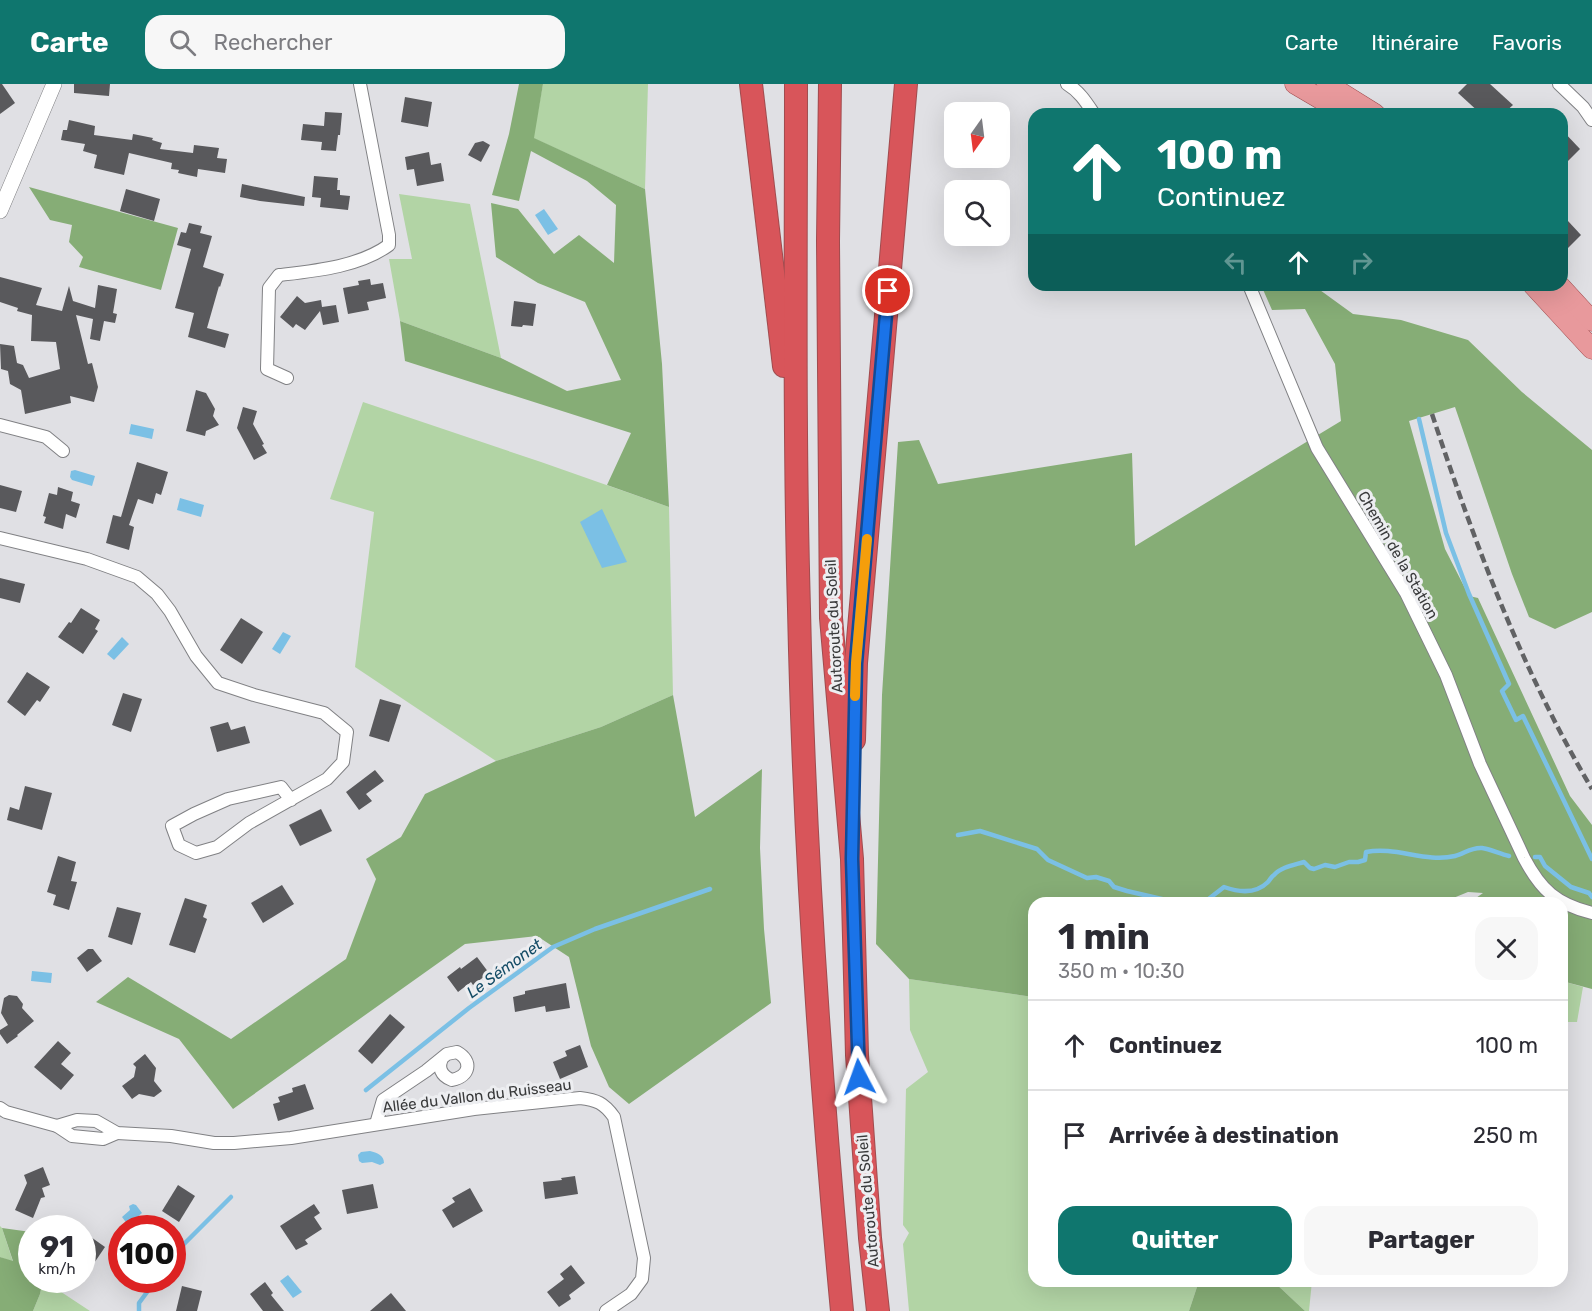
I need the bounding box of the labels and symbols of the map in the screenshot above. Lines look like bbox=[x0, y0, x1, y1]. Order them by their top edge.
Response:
north arrow bbox=[944, 102, 1010, 168]
pin bbox=[862, 265, 913, 316]
street label: Chemin de la Station bbox=[1354, 488, 1442, 622]
street label: Autoroute du Soleil bbox=[822, 559, 846, 693]
water label: Le Sémonet bbox=[463, 934, 546, 1002]
position arrow bbox=[827, 1045, 891, 1109]
street label: Allée du Vallon du Ruisseau bbox=[382, 1075, 572, 1117]
street label: Autoroute du Soleil bbox=[853, 1134, 883, 1268]
speed limit sign: 100 bbox=[108, 1215, 186, 1293]

